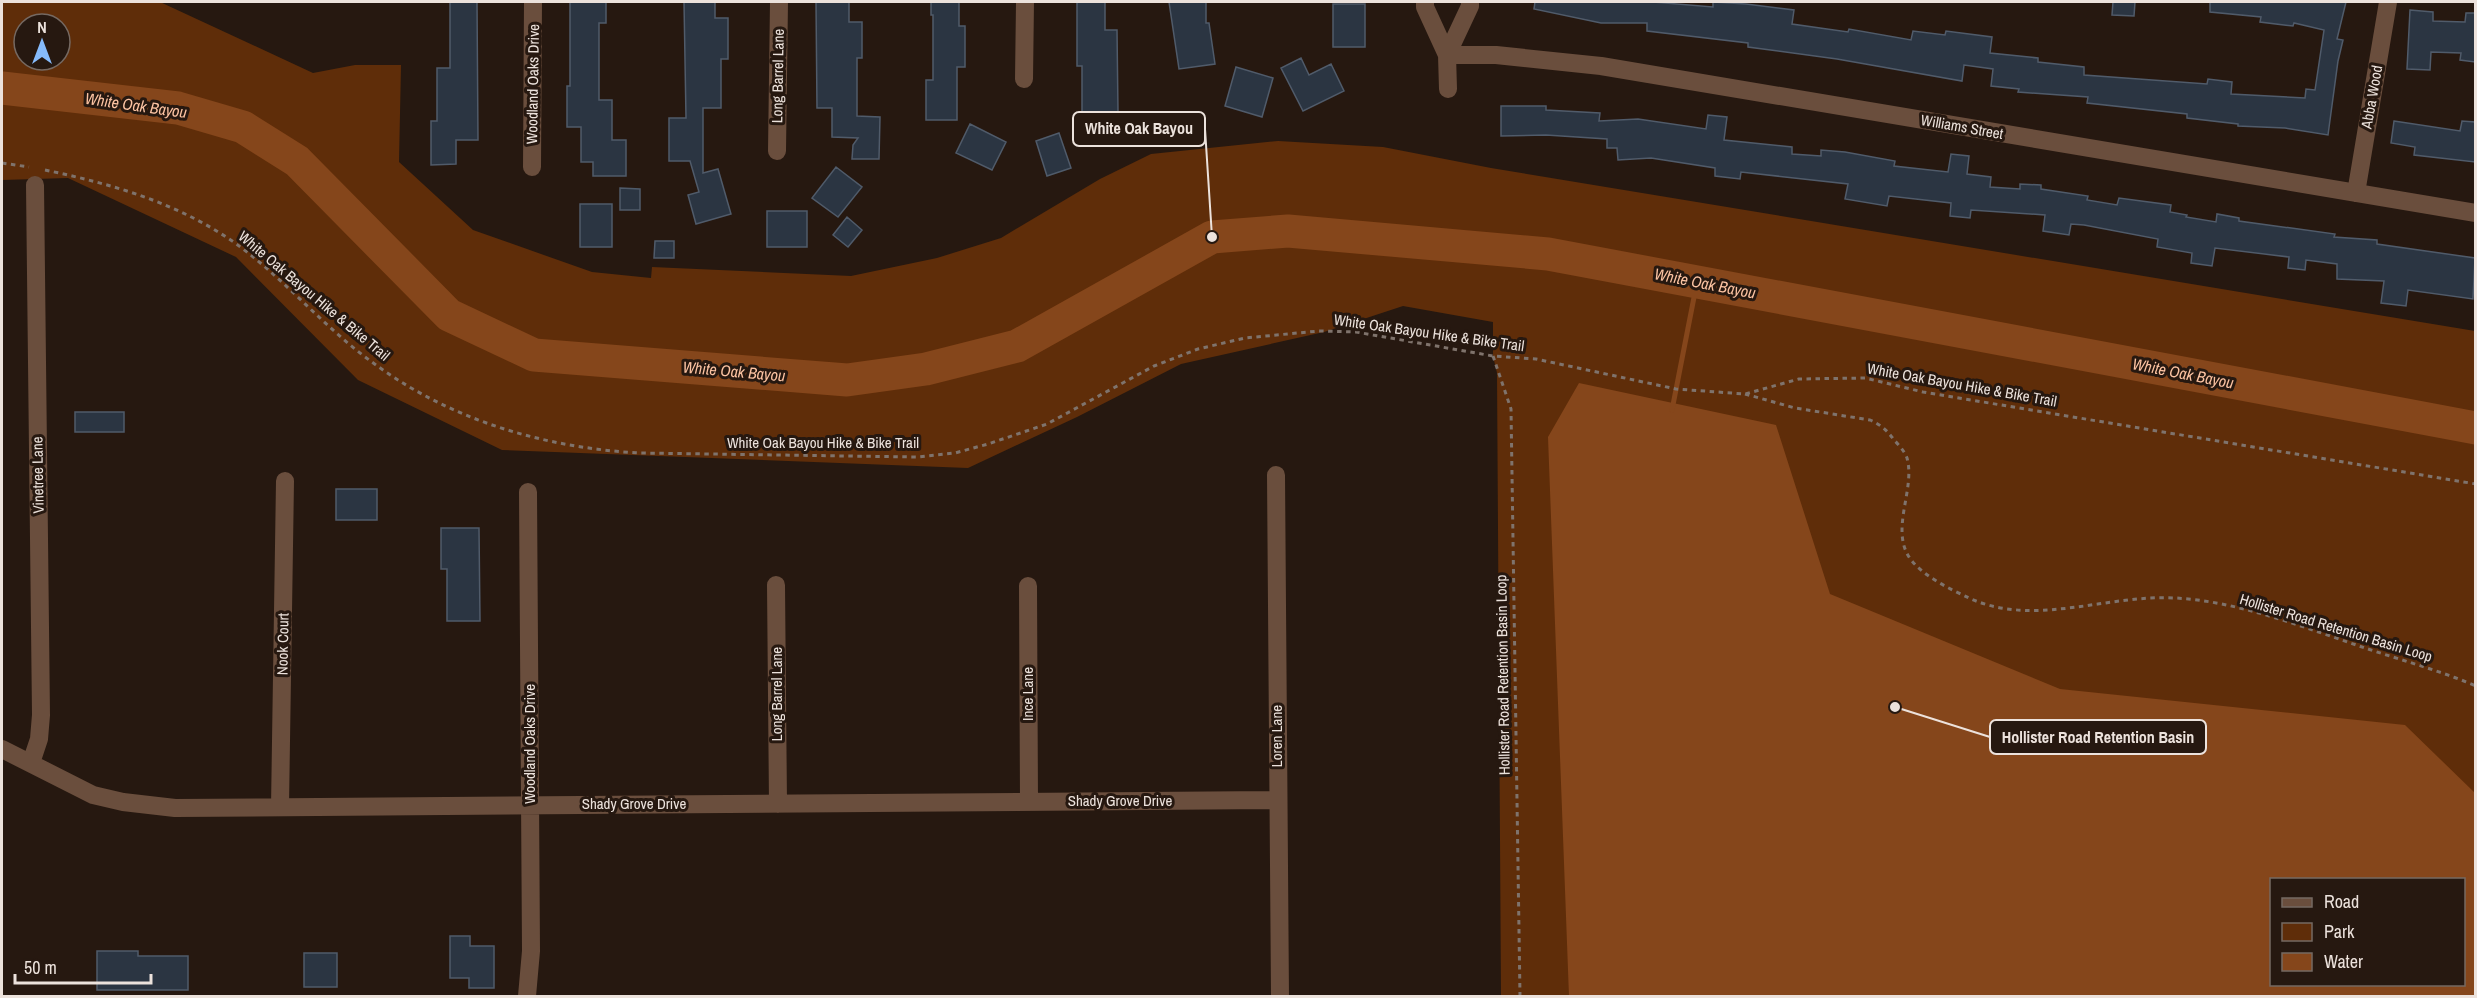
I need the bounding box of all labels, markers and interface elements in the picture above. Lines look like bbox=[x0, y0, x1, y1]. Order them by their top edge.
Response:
north arrow bbox=[12, 12, 72, 72]
text: N bbox=[37, 16, 47, 38]
street label: Woodland Oaks Drive bbox=[521, 24, 544, 144]
street label: Long Barrel Lane bbox=[766, 28, 789, 123]
street label: Abba Wood bbox=[2355, 64, 2387, 131]
water label: White Oak Bayou bbox=[84, 87, 188, 123]
street label: Williams Street bbox=[1919, 109, 2006, 144]
callout: White Oak Bayou bbox=[1073, 112, 1205, 146]
text: White Oak Bayou bbox=[1085, 117, 1193, 139]
street label: White Oak Bayou Hike & Bike Trail bbox=[234, 226, 395, 365]
water label: White Oak Bayou bbox=[1652, 262, 1758, 304]
street label: White Oak Bayou Hike & Bike Trail bbox=[1332, 309, 1526, 356]
water label: White Oak Bayou bbox=[2130, 352, 2236, 394]
water label: White Oak Bayou bbox=[682, 356, 786, 386]
street label: White Oak Bayou Hike & Bike Trail bbox=[1866, 357, 2059, 412]
street label: White Oak Bayou Hike & Bike Trail bbox=[727, 432, 919, 453]
street label: Vinetree Lane bbox=[26, 436, 49, 514]
street label: Hollister Road Retention Basin Loop bbox=[1490, 575, 1515, 775]
street label: Hollister Road Retention Basin Loop bbox=[2237, 588, 2435, 667]
street label: Nook Court bbox=[271, 612, 294, 675]
street label: Long Barrel Lane bbox=[766, 647, 787, 741]
street label: Ince Lane bbox=[1017, 667, 1038, 721]
street label: Woodland Oaks Drive bbox=[519, 684, 540, 804]
street label: Loren Lane bbox=[1266, 705, 1287, 767]
callout: Hollister Road Retention Basin bbox=[1990, 720, 2206, 754]
text: Hollister Road Retention Basin bbox=[2002, 726, 2194, 748]
street label: Shady Grove Drive bbox=[1068, 790, 1172, 811]
street label: Shady Grove Drive bbox=[582, 793, 686, 814]
legend bbox=[2270, 878, 2465, 986]
text: Road bbox=[2324, 889, 2359, 914]
text: Park bbox=[2324, 919, 2355, 944]
scale bar bbox=[15, 947, 152, 985]
text: Water bbox=[2324, 949, 2363, 974]
text: 50 m bbox=[24, 955, 57, 980]

